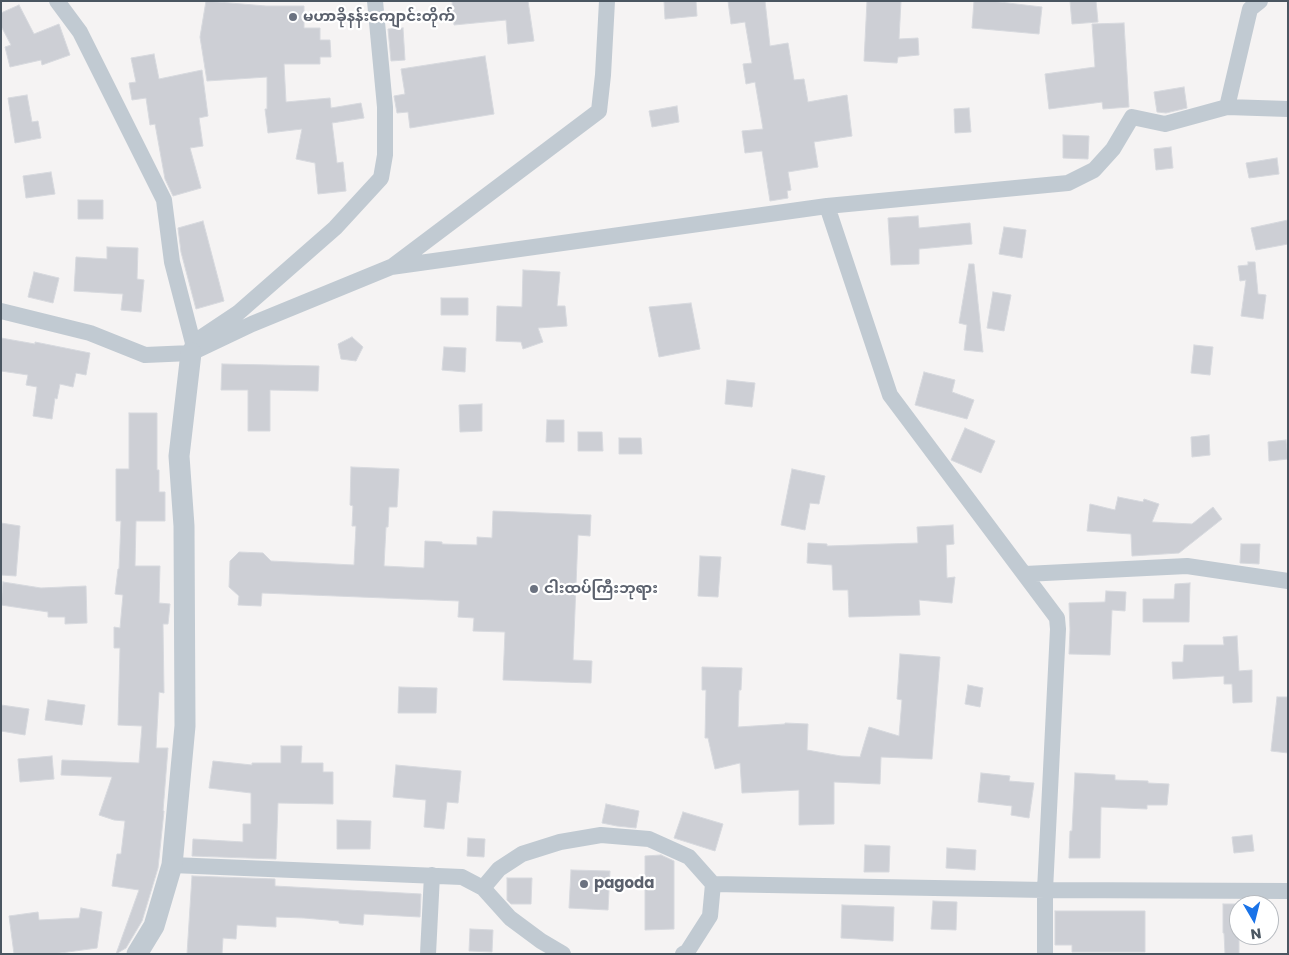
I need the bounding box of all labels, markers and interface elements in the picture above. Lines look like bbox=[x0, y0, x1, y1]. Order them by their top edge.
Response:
place label: မဟာခိုနန်းကျောင်းတိုက် bbox=[303, 8, 455, 26]
marker: မဟာခိုနန်းကျောင်းတိုက် bbox=[287, 11, 299, 23]
place label: ငါးထပ်ကြီးဘုရား bbox=[544, 580, 658, 598]
marker: ငါးထပ်ကြီးဘုရား bbox=[528, 583, 540, 595]
place label: pagoda bbox=[594, 875, 654, 893]
marker: pagoda bbox=[578, 878, 590, 890]
north arrow bbox=[1229, 895, 1279, 945]
text: N bbox=[1249, 923, 1263, 944]

